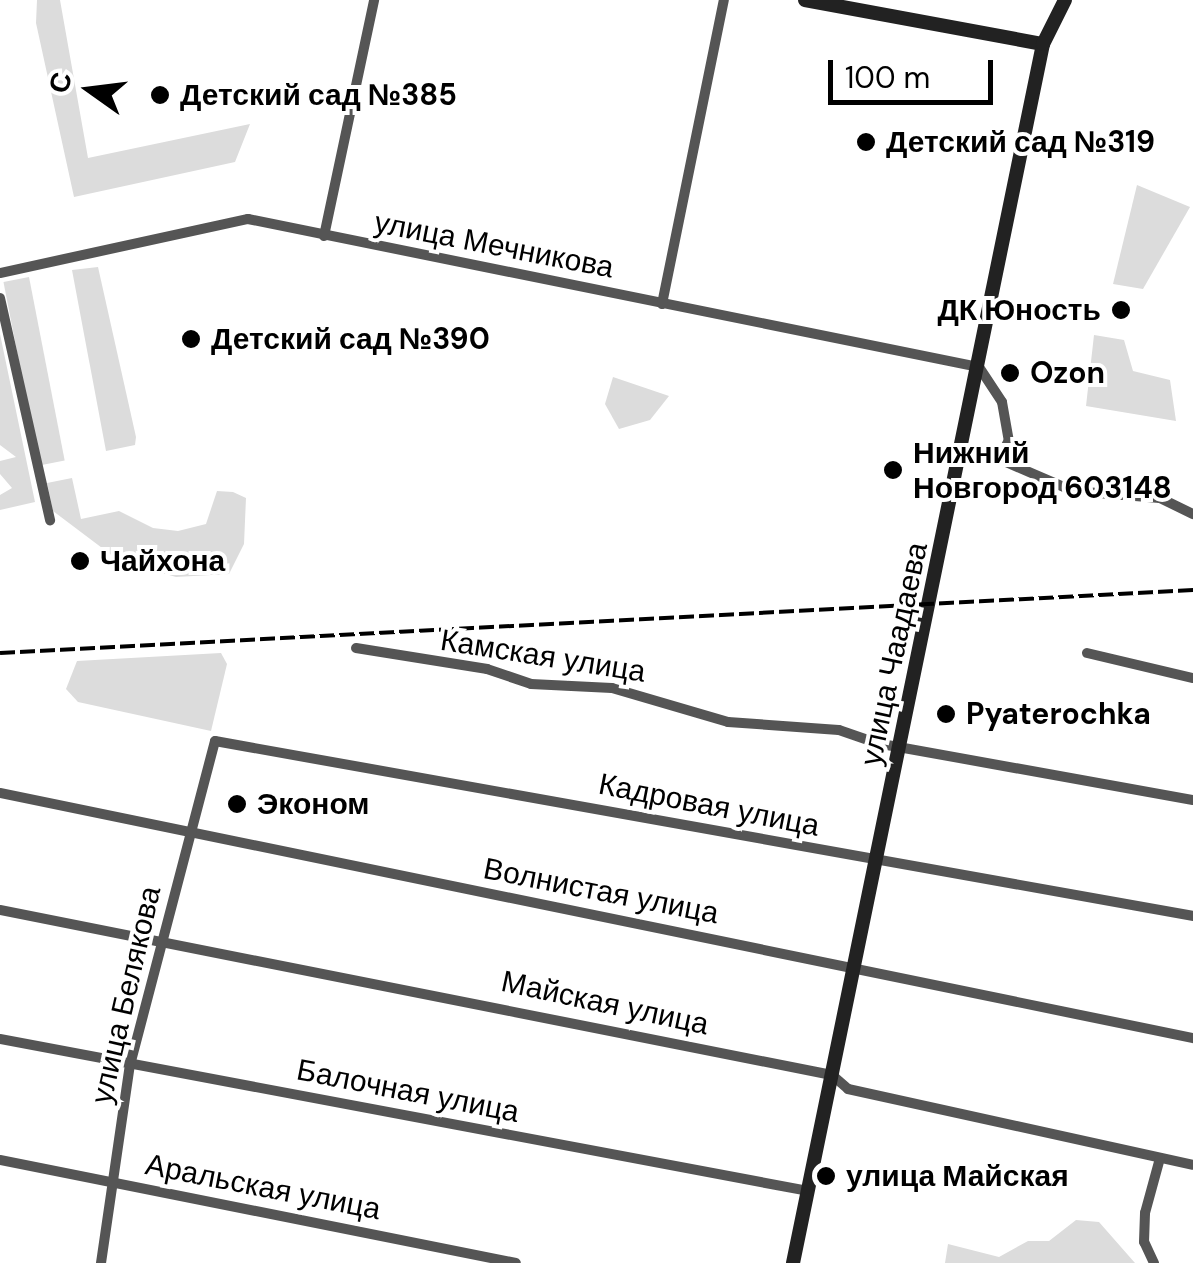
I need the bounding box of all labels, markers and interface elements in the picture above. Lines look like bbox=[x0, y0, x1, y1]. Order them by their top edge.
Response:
north arrow bbox=[40, 40, 140, 140]
scale bar bbox=[833, 40, 998, 102]
text: 100 m bbox=[845, 58, 930, 97]
text: С bbox=[40, 68, 81, 97]
place label: Детский сад №385 bbox=[180, 77, 457, 113]
marker: Детский сад №385 bbox=[149, 84, 171, 106]
place label: Детский сад №319 bbox=[886, 124, 1155, 160]
marker: Детский сад №319 bbox=[855, 131, 877, 153]
street label: улица Мечникова bbox=[371, 204, 617, 286]
place label: ДК Юность bbox=[937, 292, 1101, 328]
marker: ДК Юность bbox=[1110, 299, 1132, 321]
place label: Детский сад №390 bbox=[211, 321, 490, 357]
marker: Детский сад №390 bbox=[180, 328, 202, 350]
place label: Ozon bbox=[1030, 355, 1105, 391]
marker: Ozon bbox=[999, 362, 1021, 384]
place label: Нижний Новгород 603148 bbox=[913, 435, 1172, 506]
marker: Нижний Новгород 603148 bbox=[882, 459, 904, 481]
street label: улица Чаадаева bbox=[853, 539, 935, 769]
place label: Чайхона bbox=[100, 543, 225, 579]
marker: Чайхона bbox=[69, 550, 91, 572]
street label: Камская улица bbox=[438, 622, 648, 690]
place label: Pyaterochka bbox=[966, 696, 1151, 732]
marker: Pyaterochka bbox=[935, 703, 957, 725]
street label: Кадровая улица bbox=[596, 766, 822, 844]
place label: Эконом bbox=[257, 786, 370, 822]
marker: Эконом bbox=[226, 793, 248, 815]
street label: Волнистая улица bbox=[480, 851, 722, 931]
street label: улица Белякова bbox=[83, 883, 169, 1107]
street label: Майская улица bbox=[498, 963, 712, 1043]
street label: Балочная улица bbox=[294, 1052, 522, 1130]
street label: Аральская улица bbox=[142, 1147, 384, 1227]
place label: улица Майская bbox=[846, 1158, 1069, 1194]
marker: улица Майская bbox=[815, 1165, 837, 1187]

